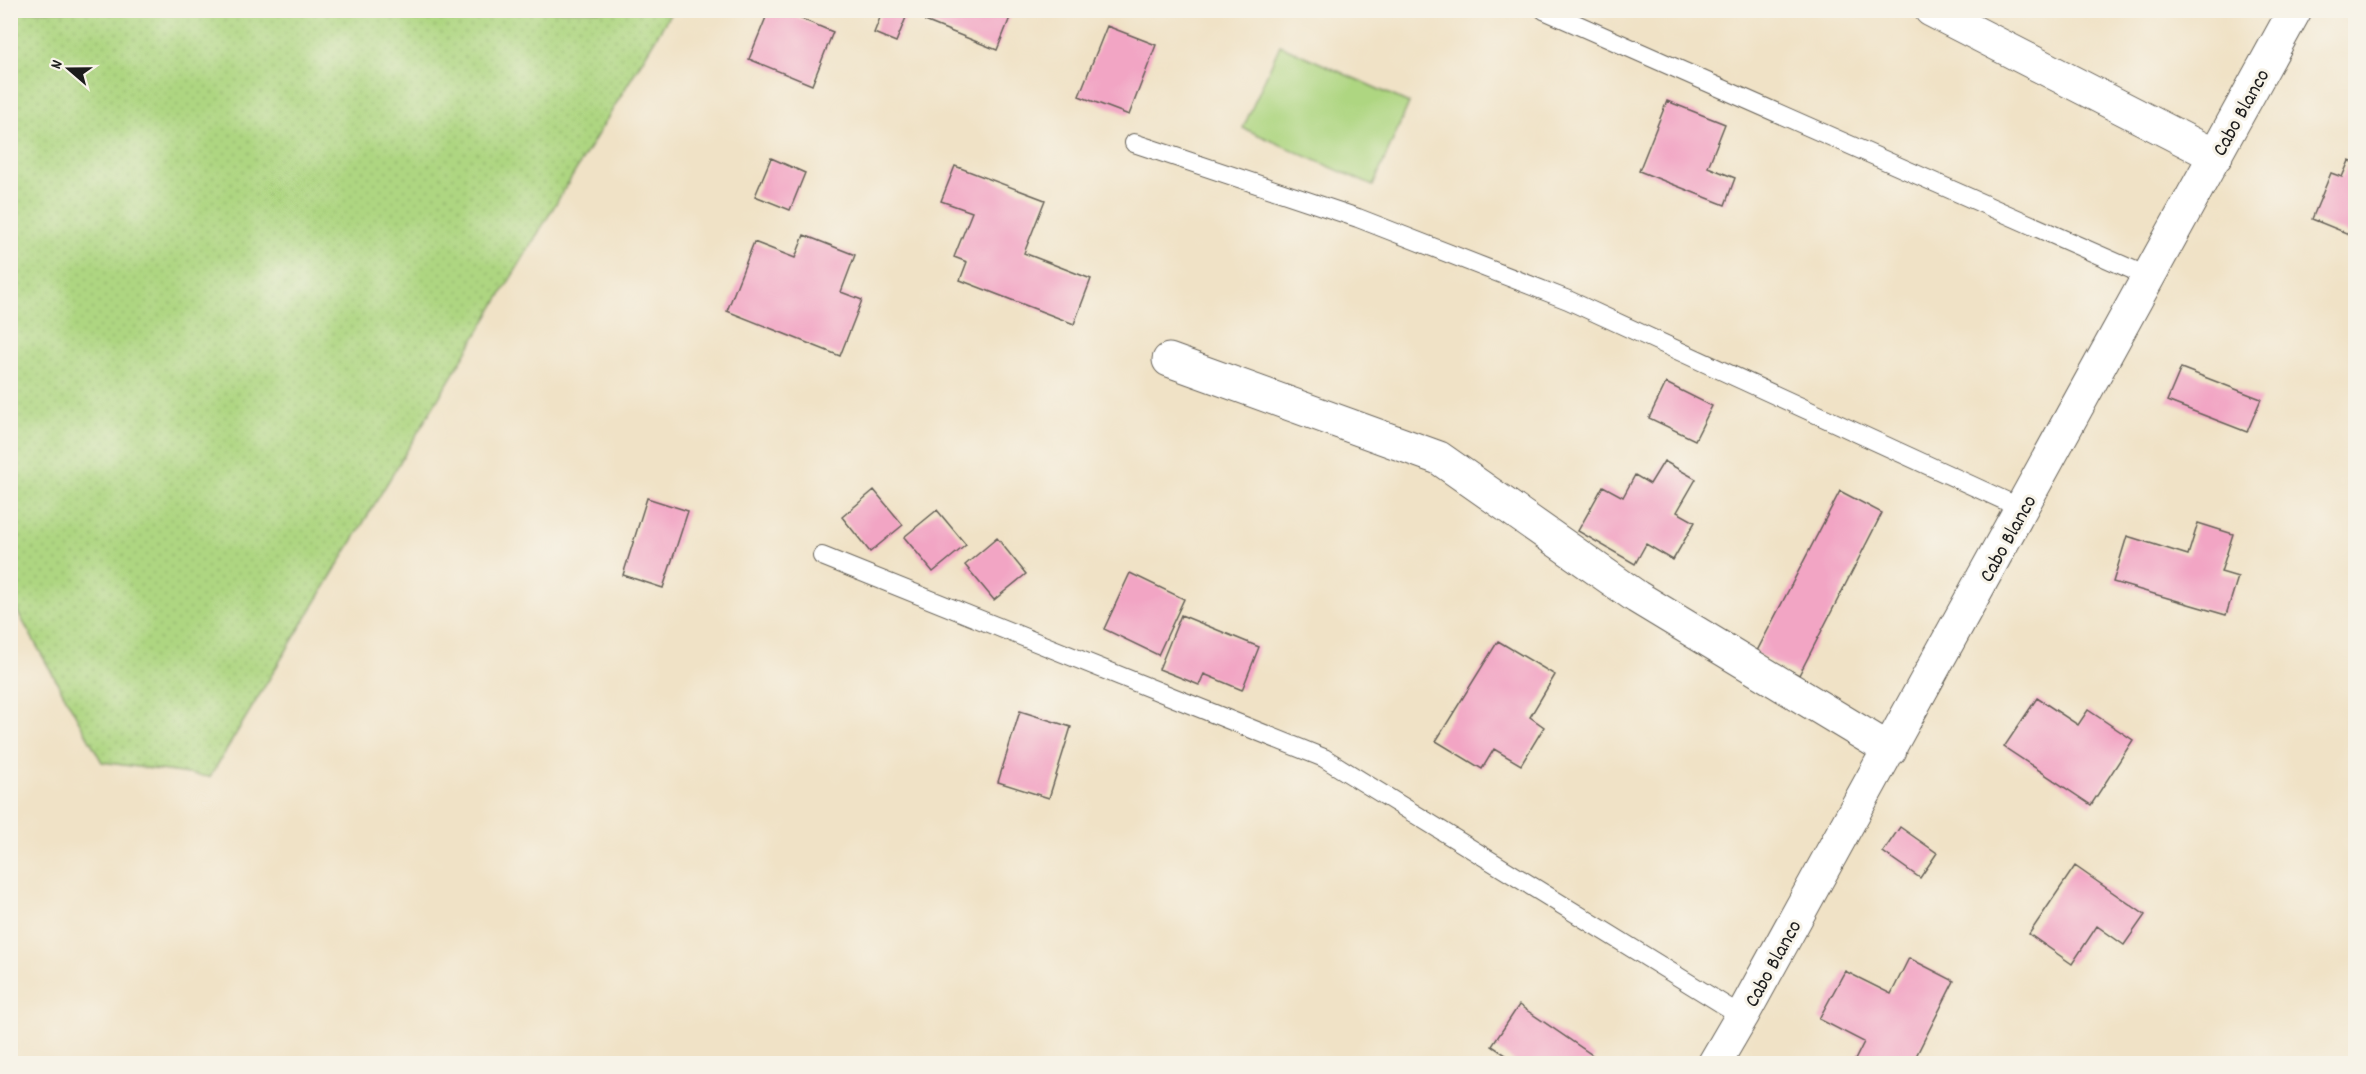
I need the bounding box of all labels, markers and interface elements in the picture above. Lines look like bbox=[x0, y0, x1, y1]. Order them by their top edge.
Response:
north arrow bbox=[39, 39, 99, 99]
text: N bbox=[45, 57, 69, 72]
street label: Cabo Blanco bbox=[2206, 64, 2279, 163]
street label: Cabo Blanco bbox=[1973, 490, 2046, 589]
street label: Cabo Blanco bbox=[1738, 915, 1811, 1014]

